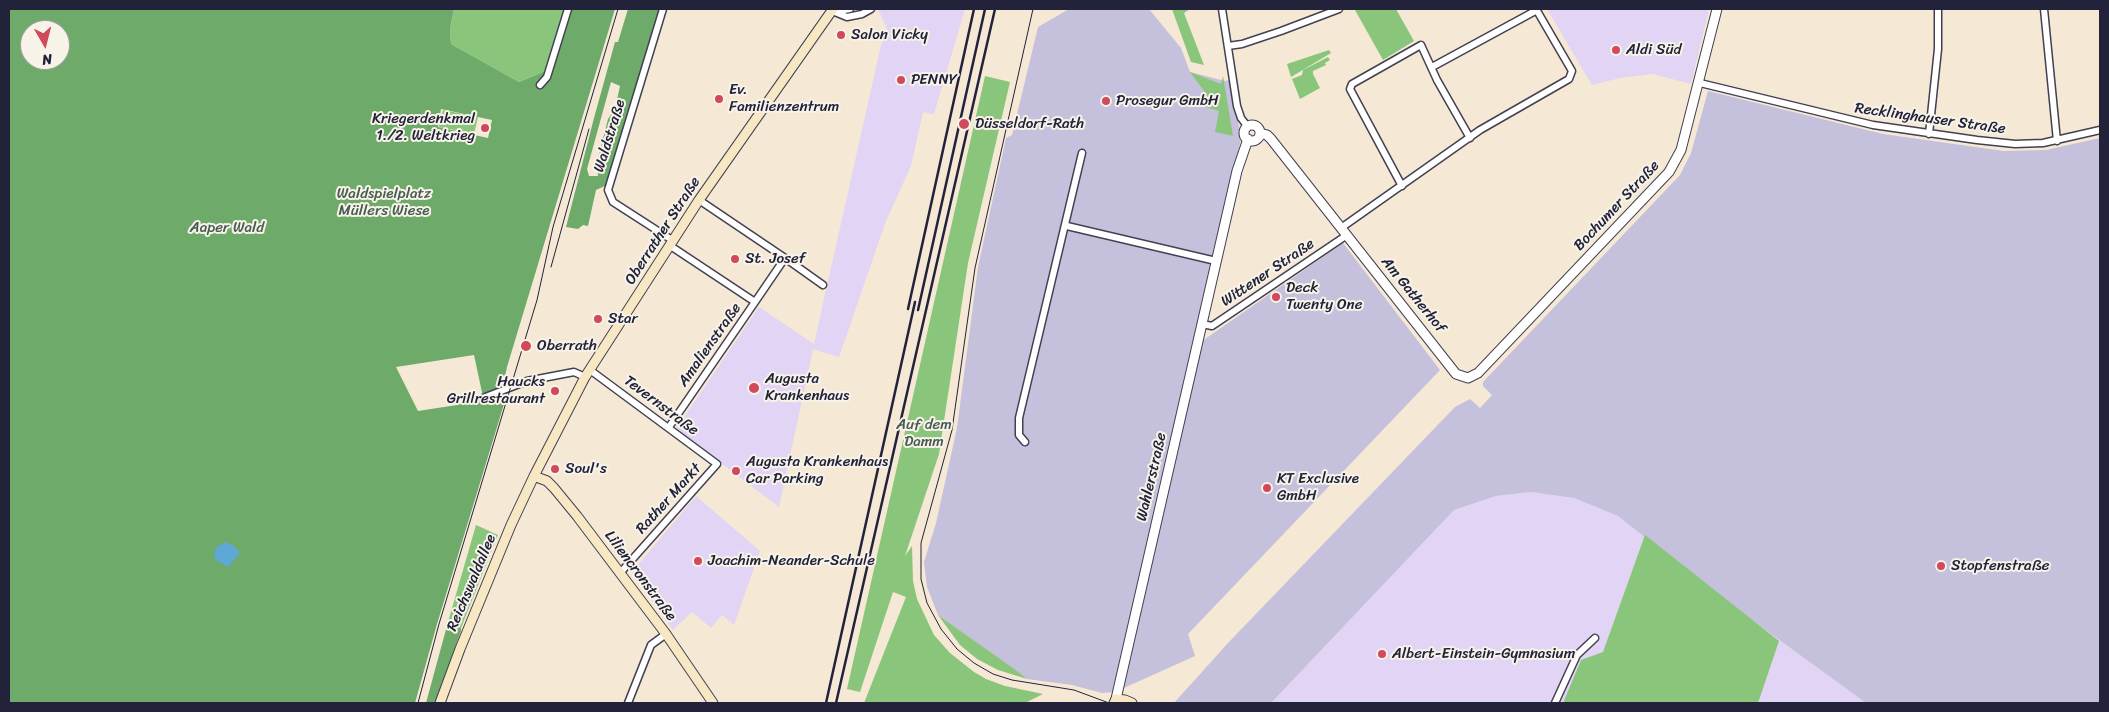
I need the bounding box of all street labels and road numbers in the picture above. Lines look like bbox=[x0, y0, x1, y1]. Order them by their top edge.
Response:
street label: Waldstraße bbox=[590, 97, 630, 175]
street label: Recklinghauser Straße bbox=[1853, 100, 2007, 138]
street label: Bochumer Straße bbox=[1571, 157, 1663, 255]
street label: Oberrather Straße bbox=[621, 174, 705, 288]
street label: Wittener Straße bbox=[1218, 235, 1318, 311]
street label: Am Gatherhof bbox=[1377, 254, 1449, 336]
street label: Amalienstraße bbox=[675, 300, 745, 390]
street label: Tevernstraße bbox=[620, 372, 702, 440]
street label: Wahlerstraße bbox=[1133, 431, 1171, 523]
street label: Rather Markt bbox=[633, 460, 705, 538]
street label: Liliencronstraße bbox=[600, 527, 680, 625]
street label: Reichswaldallee bbox=[443, 532, 501, 634]

